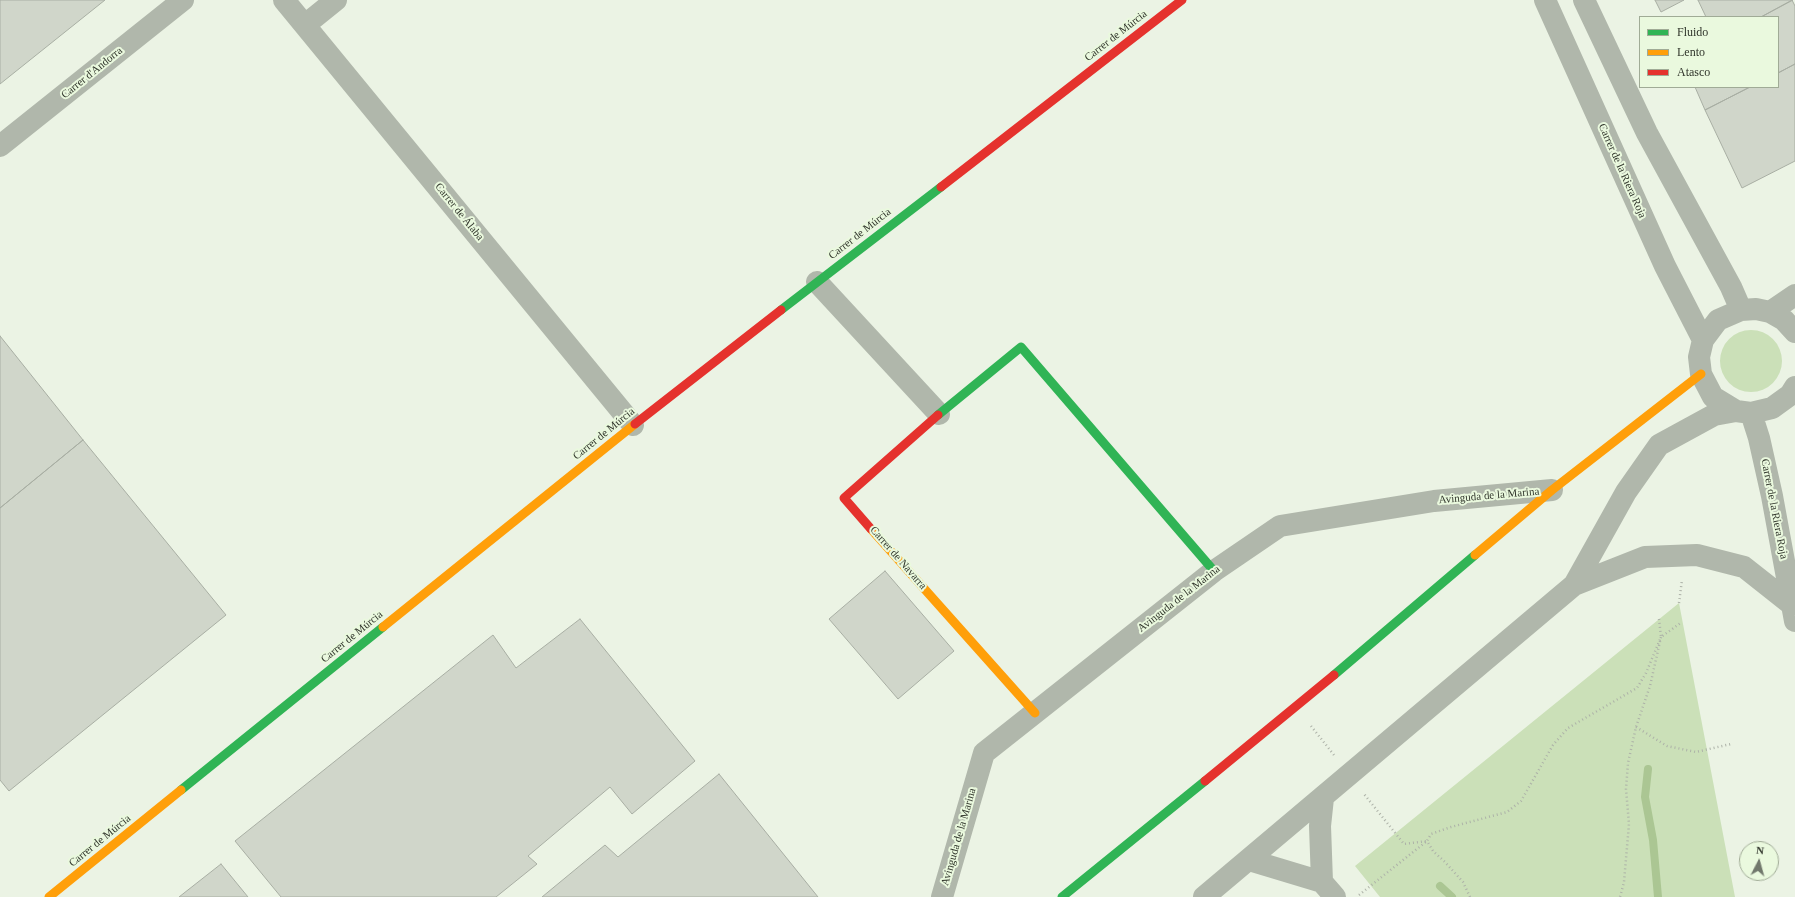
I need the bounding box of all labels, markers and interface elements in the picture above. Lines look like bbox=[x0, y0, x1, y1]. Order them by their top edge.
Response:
street label: Carrer de Múrcia bbox=[1082, 7, 1150, 65]
legend bbox=[1639, 16, 1779, 88]
text: Fluido bbox=[1677, 25, 1708, 39]
street label: Carrer d'Andorra bbox=[59, 44, 125, 102]
text: Lento bbox=[1677, 45, 1705, 59]
text: Atasco bbox=[1677, 65, 1710, 79]
street label: Carrer de la Riera Roja bbox=[1595, 122, 1649, 220]
street label: Carrer de Álaba bbox=[432, 181, 486, 243]
street label: Carrer de Múrcia bbox=[826, 205, 894, 263]
street label: Carrer de Múrcia bbox=[570, 405, 638, 463]
street label: Carrer de la Riera Roja bbox=[1758, 458, 1790, 560]
street label: Avinguda de la Marina bbox=[1438, 485, 1540, 507]
street label: Carrer de Navarra bbox=[867, 524, 929, 592]
street label: Avinguda de la Marina bbox=[1135, 563, 1223, 635]
street label: Carrer de Múrcia bbox=[318, 608, 386, 666]
street label: Avinguda de la Marina bbox=[939, 787, 979, 887]
street label: Carrer de Múrcia bbox=[66, 812, 134, 870]
north arrow bbox=[1739, 841, 1779, 881]
text: N bbox=[1756, 844, 1765, 856]

